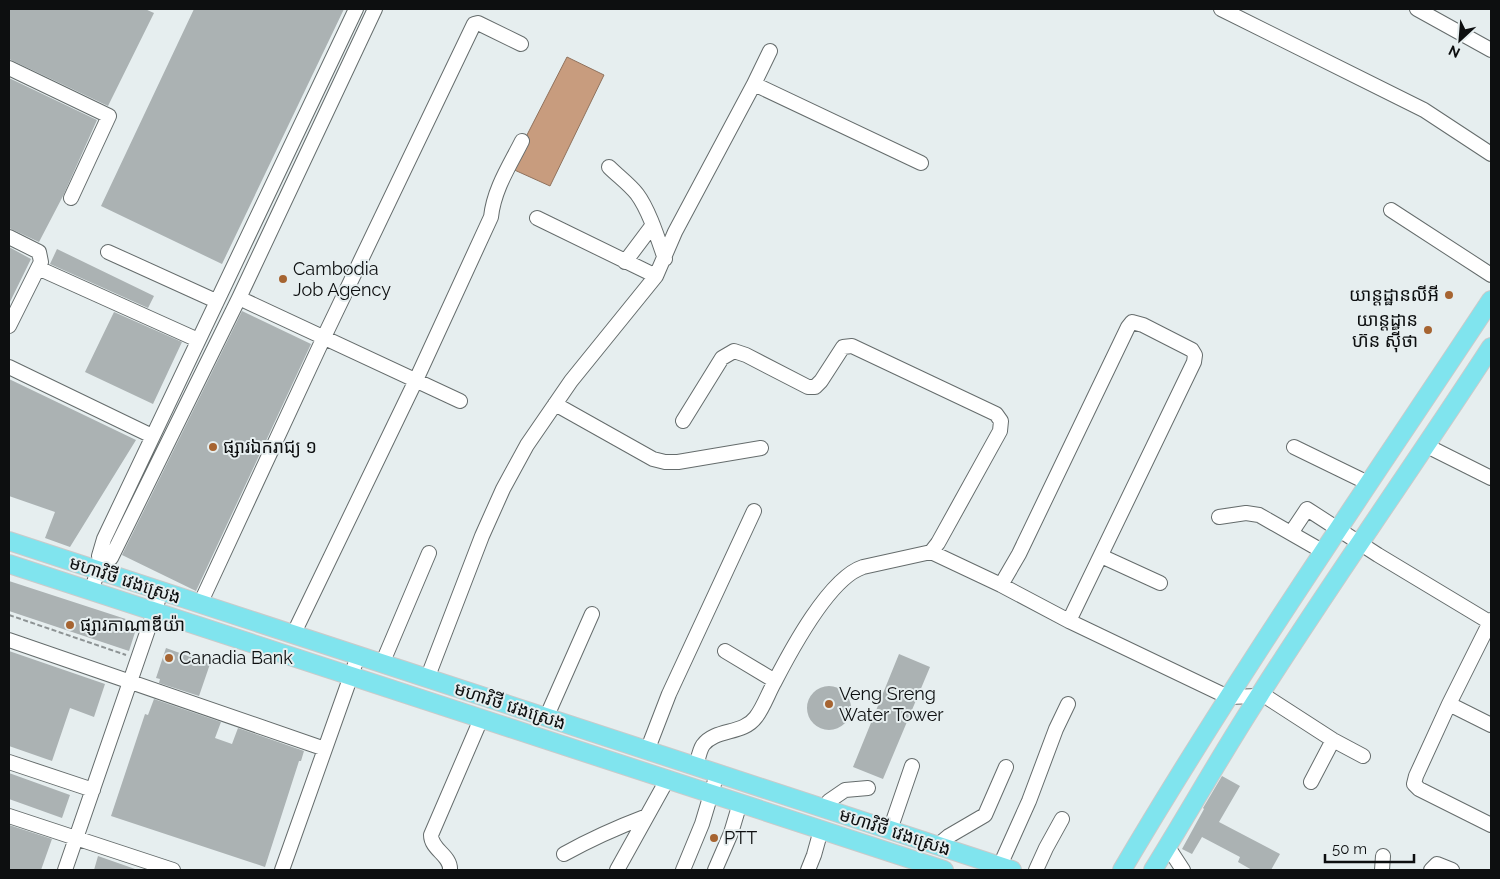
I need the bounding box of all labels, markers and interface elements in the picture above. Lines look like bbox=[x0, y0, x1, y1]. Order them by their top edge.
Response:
north arrow bbox=[1435, 15, 1485, 65]
text: N bbox=[1446, 42, 1463, 61]
place label: Cambodia Job Agency bbox=[293, 258, 391, 300]
marker: Cambodia Job Agency bbox=[277, 273, 289, 285]
place label: យាន្ដដ្ឋានលីអី bbox=[1349, 284, 1439, 306]
marker: យាន្ដដ្ឋានលីអី bbox=[1443, 289, 1455, 301]
place label: យាន្ដដ្ឋាន ហ៊ន ស៊ីថា bbox=[1352, 309, 1418, 353]
marker: យាន្ដដ្ឋាន ហ៊ន ស៊ីថា bbox=[1422, 324, 1434, 336]
place label: ផ្សារឯករាជ្យ ១ bbox=[223, 436, 317, 458]
marker: ផ្សារឯករាជ្យ ១ bbox=[207, 441, 219, 453]
street label: មហាវិថី វេងស្រេង bbox=[66, 551, 184, 608]
place label: ផ្សារកាណាឌីយ៉ា bbox=[80, 614, 185, 636]
marker: ផ្សារកាណាឌីយ៉ា bbox=[64, 619, 76, 631]
place label: Canadia Bank bbox=[179, 647, 293, 668]
marker: Canadia Bank bbox=[163, 652, 175, 664]
street label: មហាវិថី វេងស្រេង bbox=[451, 677, 569, 734]
place label: Veng Sreng Water Tower bbox=[839, 683, 944, 725]
marker: Veng Sreng Water Tower bbox=[823, 698, 835, 710]
street label: មហាវិថី វេងស្រេង bbox=[836, 803, 954, 860]
place label: PTT bbox=[724, 827, 757, 848]
marker: PTT bbox=[708, 832, 720, 844]
scale bar bbox=[1325, 832, 1414, 864]
text: 50 m bbox=[1332, 840, 1367, 858]

